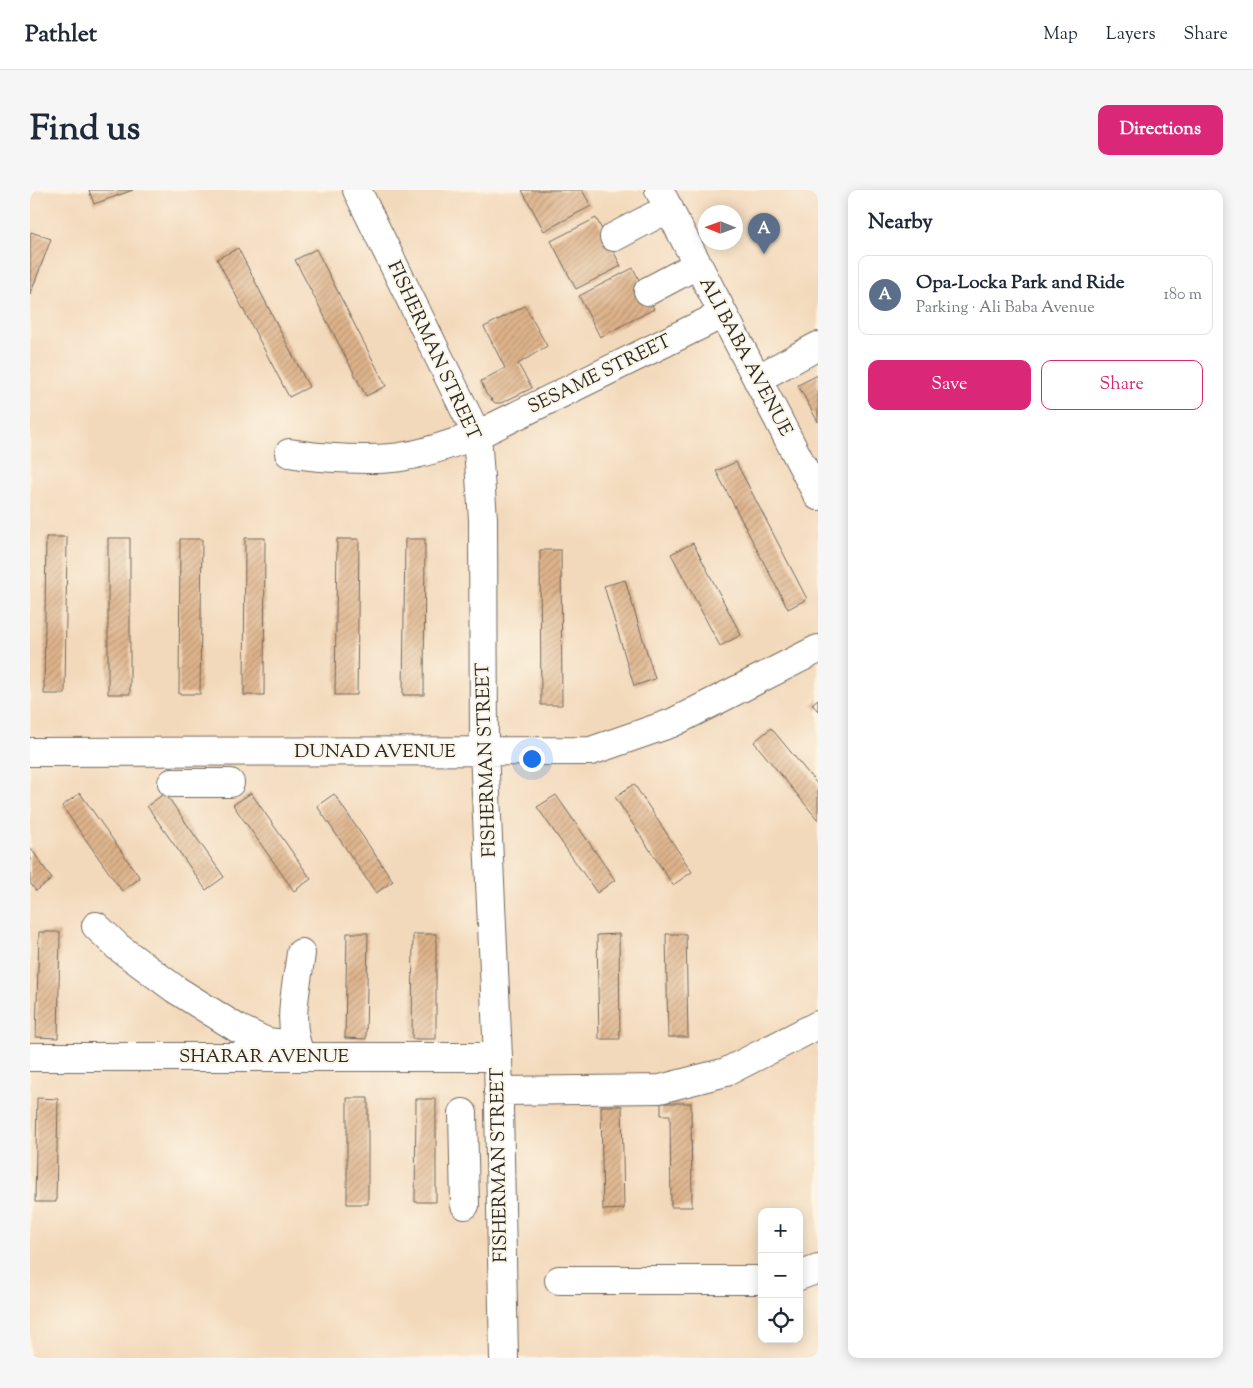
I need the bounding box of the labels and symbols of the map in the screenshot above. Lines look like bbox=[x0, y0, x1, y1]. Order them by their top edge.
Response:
north arrow bbox=[698, 205, 743, 250]
pin: A bbox=[748, 213, 780, 254]
street label: FISHERMAN STREET bbox=[380, 257, 486, 445]
street label: ALI BABA AVENUE bbox=[692, 273, 799, 442]
street label: SESAME STREET bbox=[524, 329, 676, 421]
street label: FISHERMAN STREET bbox=[470, 662, 504, 858]
street label: DUNAD AVENUE bbox=[294, 739, 456, 766]
your location bbox=[519, 746, 545, 772]
street label: SHARAR AVENUE bbox=[179, 1044, 350, 1071]
street label: FISHERMAN STREET bbox=[485, 1067, 515, 1263]

